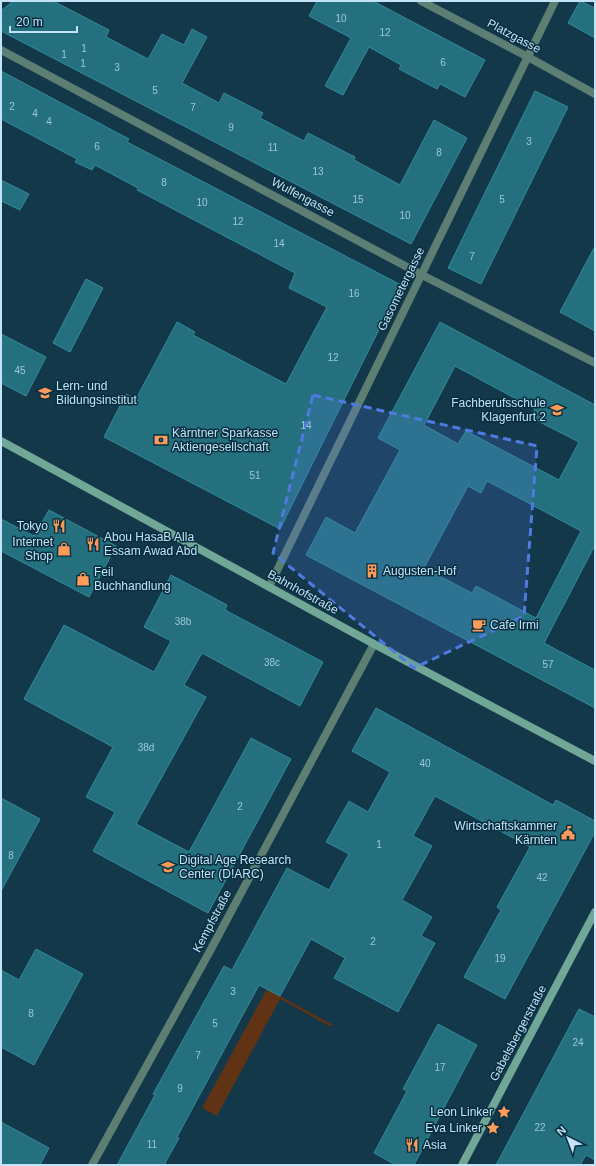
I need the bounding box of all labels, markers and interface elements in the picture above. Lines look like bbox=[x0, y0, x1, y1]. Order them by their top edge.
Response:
scale bar bbox=[10, 8, 77, 34]
house number: 10 bbox=[335, 13, 347, 24]
text: 20 m bbox=[16, 15, 43, 29]
street label: Platzgasse bbox=[485, 16, 543, 56]
house number: 12 bbox=[379, 27, 391, 38]
house number: 1 bbox=[81, 43, 87, 54]
house number: 1 bbox=[61, 49, 67, 60]
house number: 6 bbox=[440, 57, 446, 68]
house number: 1 bbox=[80, 58, 86, 69]
house number: 3 bbox=[114, 62, 120, 73]
house number: 5 bbox=[152, 85, 158, 96]
house number: 2 bbox=[9, 101, 15, 112]
house number: 7 bbox=[190, 102, 196, 113]
house number: 4 bbox=[32, 108, 38, 119]
house number: 4 bbox=[46, 116, 52, 127]
house number: 9 bbox=[228, 122, 234, 133]
house number: 3 bbox=[526, 136, 532, 147]
house number: 6 bbox=[94, 141, 100, 152]
house number: 11 bbox=[268, 142, 279, 153]
house number: 8 bbox=[436, 147, 442, 158]
house number: 13 bbox=[312, 166, 324, 177]
street label: Wulfengasse bbox=[269, 175, 337, 220]
house number: 8 bbox=[161, 177, 167, 188]
house number: 15 bbox=[352, 194, 364, 205]
house number: 5 bbox=[499, 194, 505, 205]
house number: 10 bbox=[196, 197, 208, 208]
house number: 10 bbox=[399, 210, 411, 221]
house number: 12 bbox=[232, 216, 244, 227]
house number: 14 bbox=[273, 238, 285, 249]
street label: Gasometergasse bbox=[375, 245, 427, 333]
house number: 7 bbox=[469, 251, 475, 262]
house number: 16 bbox=[348, 288, 360, 299]
house number: 12 bbox=[327, 352, 339, 363]
house number: 45 bbox=[14, 365, 26, 376]
place label: Lern- und Bildungsinstitut bbox=[56, 379, 137, 407]
school or university icon: Lern- und Bildungsinstitut bbox=[37, 385, 53, 401]
place label: Fachberufsschule Klagenfurt 2 bbox=[451, 396, 546, 424]
school or university icon: Fachberufsschule Klagenfurt 2 bbox=[549, 402, 565, 418]
house number: 14 bbox=[300, 420, 312, 431]
place label: Kärntner Sparkasse Aktiengesellschaft bbox=[172, 426, 278, 454]
bank icon: Kärntner Sparkasse Aktiengesellschaft bbox=[153, 432, 169, 448]
house number: 51 bbox=[249, 470, 261, 481]
restaurant icon: Tokyo bbox=[51, 518, 67, 534]
place label: Tokyo bbox=[17, 519, 48, 533]
place label: Abou HasaB Alla Essam Awad Abd bbox=[104, 530, 197, 558]
place label: Internet Shop bbox=[12, 535, 54, 563]
restaurant icon: Abou HasaB Alla Essam Awad Abd bbox=[85, 536, 101, 552]
shop icon: Internet Shop bbox=[56, 541, 72, 557]
building icon: Augusten-Hof bbox=[364, 563, 380, 579]
place label: Augusten-Hof bbox=[383, 564, 457, 578]
place label: Feil Buchhandlung bbox=[94, 565, 171, 593]
street label: Bahnhofstraße bbox=[265, 567, 341, 617]
shop icon: Feil Buchhandlung bbox=[75, 571, 91, 587]
house number: 38b bbox=[175, 616, 192, 627]
cafe icon: Cafe Irmi bbox=[471, 617, 487, 633]
place label: Cafe Irmi bbox=[490, 618, 539, 632]
house number: 38c bbox=[264, 657, 280, 668]
house number: 57 bbox=[542, 659, 554, 670]
house number: 38d bbox=[138, 742, 154, 753]
house number: 40 bbox=[419, 758, 431, 769]
house number: 2 bbox=[237, 801, 243, 812]
place label: Wirtschaftskammer Kärnten bbox=[454, 819, 557, 847]
public building icon: Wirtschaftskammer Kärnten bbox=[560, 825, 576, 841]
house number: 1 bbox=[376, 839, 382, 850]
house number: 8 bbox=[8, 850, 14, 861]
place label: Digital Age Research Center (D!ARC) bbox=[179, 853, 291, 881]
school or university icon: Digital Age Research Center (D!ARC) bbox=[160, 859, 176, 875]
house number: 42 bbox=[536, 872, 548, 883]
street label: Kempfstraße bbox=[190, 887, 234, 955]
house number: 2 bbox=[370, 936, 376, 947]
house number: 19 bbox=[494, 953, 506, 964]
street label: Gabelsbergerstraße bbox=[487, 982, 549, 1083]
house number: 3 bbox=[230, 986, 236, 997]
house number: 8 bbox=[28, 1008, 34, 1019]
house number: 5 bbox=[212, 1018, 218, 1029]
house number: 24 bbox=[572, 1037, 584, 1048]
house number: 7 bbox=[195, 1050, 201, 1061]
house number: 17 bbox=[434, 1062, 446, 1073]
house number: 9 bbox=[177, 1083, 183, 1094]
place icon: Leon Linker bbox=[496, 1104, 512, 1120]
place label: Leon Linker bbox=[430, 1105, 493, 1119]
north arrow bbox=[548, 1118, 588, 1158]
place icon: Eva Linker bbox=[485, 1120, 501, 1136]
place label: Eva Linker bbox=[425, 1121, 482, 1135]
house number: 22 bbox=[534, 1122, 546, 1133]
text: N bbox=[554, 1123, 568, 1138]
restaurant icon: Asia bbox=[404, 1137, 420, 1153]
place label: Asia bbox=[423, 1138, 447, 1152]
house number: 11 bbox=[147, 1139, 158, 1150]

